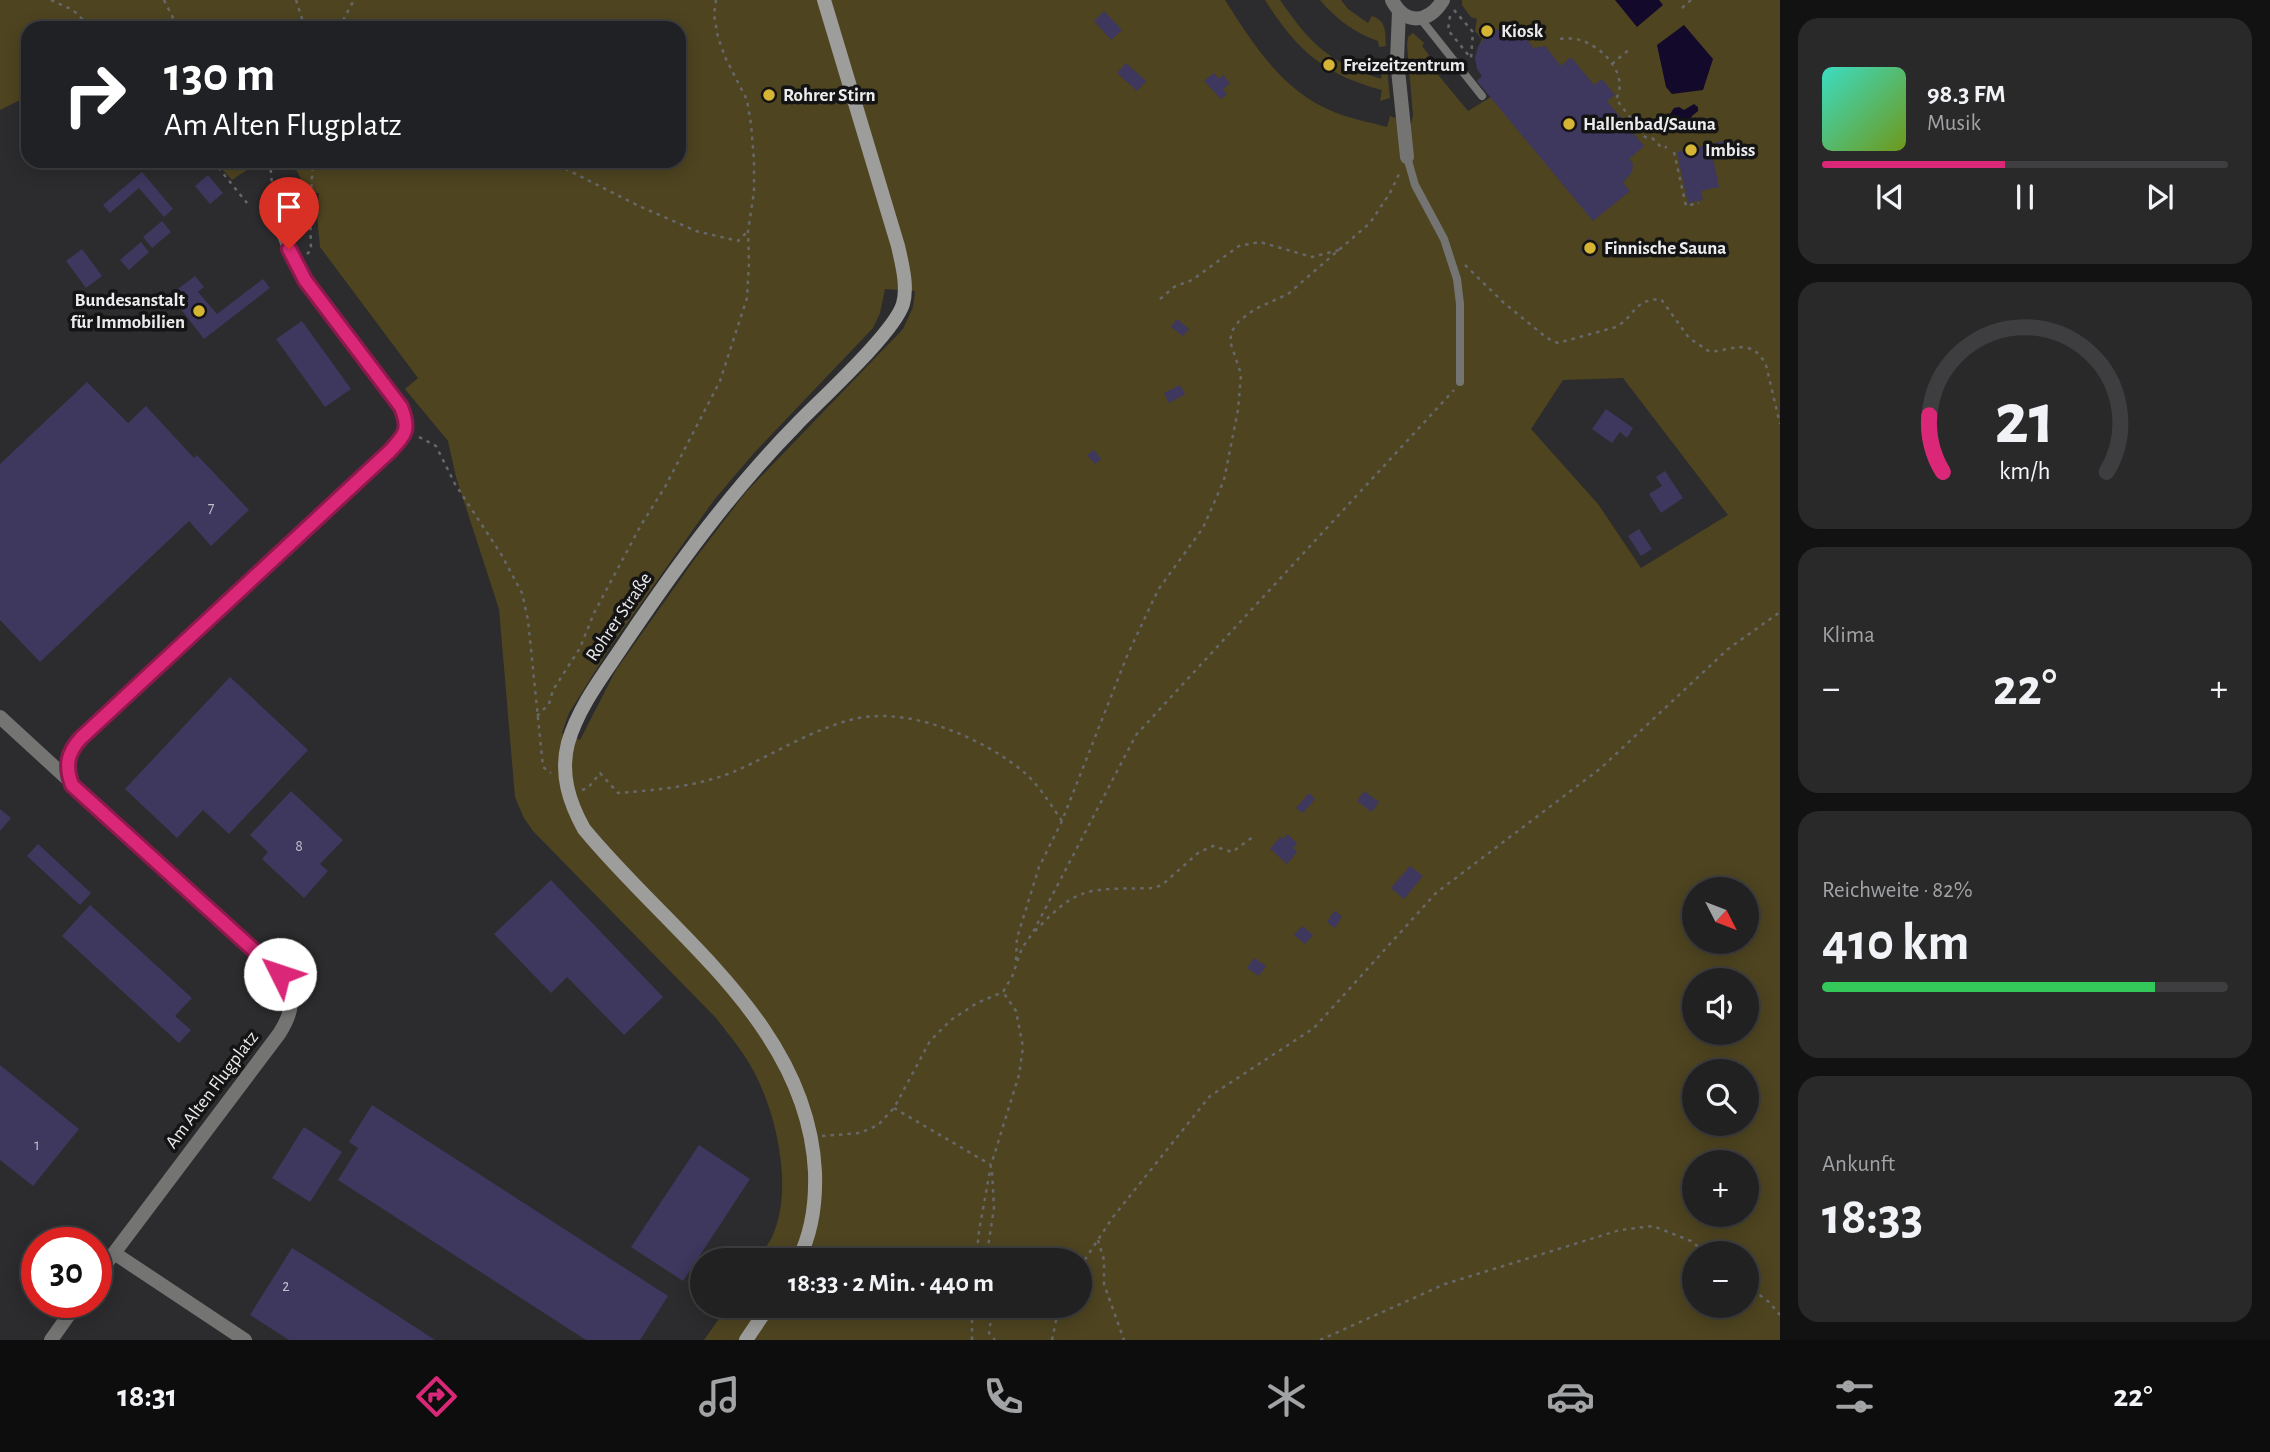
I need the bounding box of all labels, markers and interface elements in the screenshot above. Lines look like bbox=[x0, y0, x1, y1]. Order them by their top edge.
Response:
place label: Kiosk bbox=[1501, 22, 1544, 41]
marker: Kiosk bbox=[1479, 23, 1495, 39]
icon: right bbox=[49, 49, 140, 140]
text: 130 m bbox=[164, 51, 275, 100]
place label: Freizeitzentrum bbox=[1343, 56, 1465, 75]
marker: Freizeitzentrum bbox=[1321, 57, 1337, 73]
text: 98.3 FM bbox=[1927, 81, 2006, 107]
place label: Rohrer Stirn bbox=[783, 86, 876, 105]
marker: Rohrer Stirn bbox=[761, 87, 777, 103]
text: Am Alten Flugplatz bbox=[164, 109, 402, 141]
text: Musik bbox=[1927, 112, 1981, 135]
place label: Hallenbad/Sauna bbox=[1583, 115, 1716, 134]
marker: Hallenbad/Sauna bbox=[1561, 116, 1577, 132]
place label: Imbiss bbox=[1705, 141, 1755, 160]
marker: Imbiss bbox=[1683, 142, 1699, 158]
pin bbox=[259, 177, 319, 249]
icon: previous bbox=[1871, 178, 1909, 216]
icon: pause bbox=[2006, 178, 2044, 216]
icon: next bbox=[2141, 178, 2179, 216]
icon: arrive bbox=[270, 188, 308, 226]
place label: Finnische Sauna bbox=[1604, 239, 1726, 258]
marker: Finnische Sauna bbox=[1582, 240, 1598, 256]
place label: Bundesanstalt für Immobilien bbox=[70, 291, 186, 332]
marker: Bundesanstalt für Immobilien bbox=[191, 303, 207, 319]
text: 21 bbox=[1995, 384, 2055, 457]
text: km/h bbox=[1999, 458, 2051, 483]
house number: 7 bbox=[208, 500, 215, 516]
street label: Rohrer Straße bbox=[583, 569, 655, 665]
text: Klima bbox=[1822, 624, 1875, 647]
text: 22° bbox=[1993, 662, 2057, 714]
text: − bbox=[1822, 670, 1840, 708]
text: + bbox=[2210, 670, 2228, 708]
house number: 8 bbox=[295, 838, 303, 854]
north arrow bbox=[1682, 877, 1759, 954]
map controls bbox=[1682, 877, 1759, 1318]
text: Reichweite · 82% bbox=[1822, 879, 1973, 902]
text: 410 km bbox=[1822, 917, 1970, 969]
position arrow bbox=[243, 937, 317, 1011]
button: sound bbox=[1682, 968, 1759, 1045]
street label: Am Alten Flugplatz bbox=[162, 1028, 262, 1152]
button: search bbox=[1682, 1059, 1759, 1136]
house number: 1 bbox=[34, 1137, 40, 1153]
button: + bbox=[1682, 1150, 1759, 1227]
text: Ankunft bbox=[1822, 1153, 1895, 1176]
text: 18:33 bbox=[1822, 1191, 1923, 1243]
speed limit sign: 30 bbox=[21, 1227, 112, 1318]
button: − bbox=[1682, 1241, 1759, 1318]
text: 18:33 · 2 Min. · 440 m bbox=[788, 1270, 994, 1296]
house number: 2 bbox=[282, 1278, 290, 1294]
icon: directions bbox=[412, 1372, 461, 1421]
icon: music bbox=[695, 1372, 744, 1421]
icon: phone bbox=[979, 1372, 1028, 1421]
icon: climate bbox=[1262, 1372, 1311, 1421]
icon: car bbox=[1546, 1372, 1595, 1421]
icon: filters bbox=[1830, 1372, 1879, 1421]
text: 18:31 bbox=[117, 1380, 177, 1412]
text: 22° bbox=[2113, 1380, 2153, 1412]

